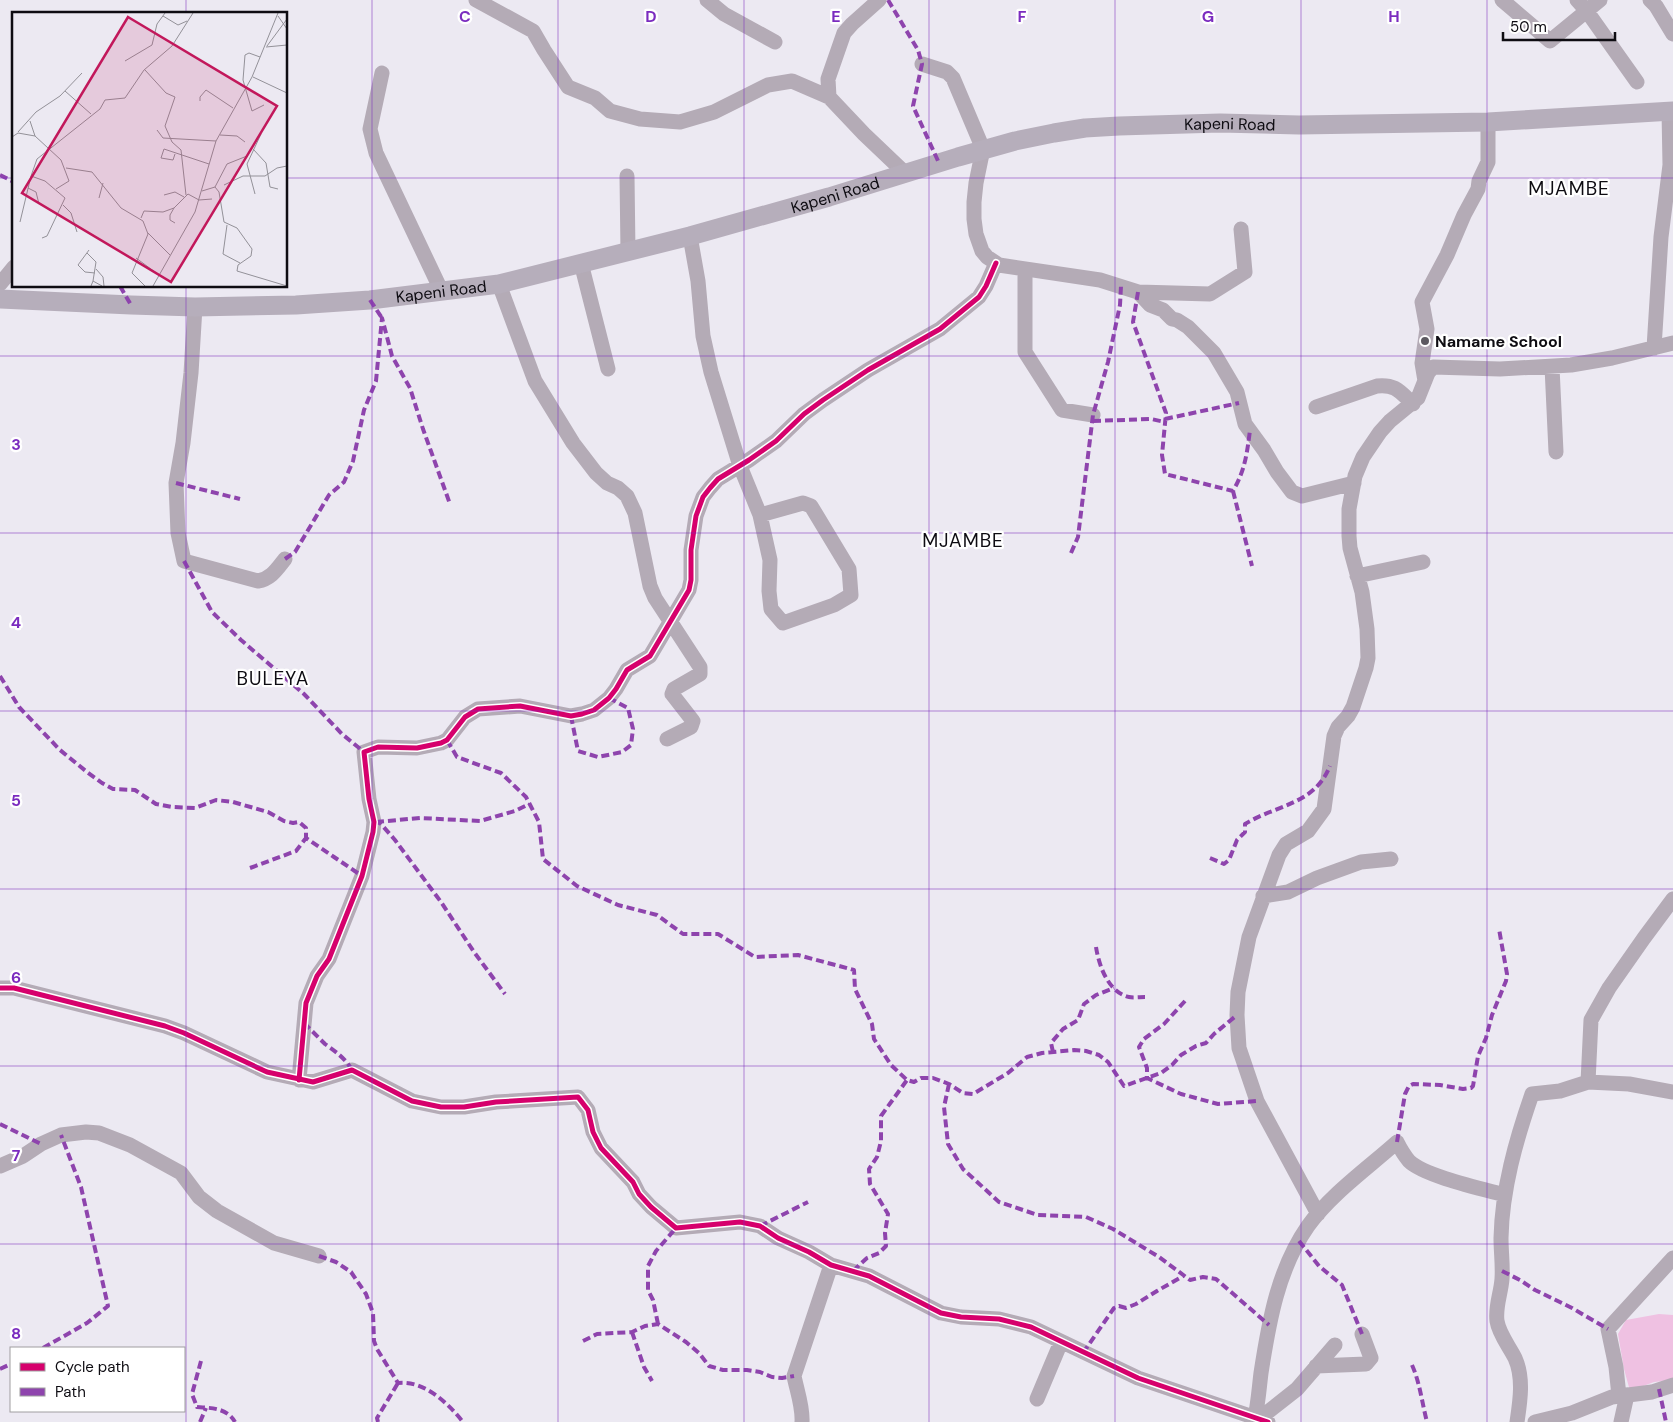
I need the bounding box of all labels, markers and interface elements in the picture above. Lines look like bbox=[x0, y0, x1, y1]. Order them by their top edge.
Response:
text: C bbox=[459, 6, 471, 27]
text: D bbox=[645, 6, 657, 27]
text: E bbox=[831, 6, 841, 27]
text: F bbox=[1018, 6, 1027, 27]
text: G bbox=[1202, 6, 1214, 27]
text: H bbox=[1388, 6, 1400, 27]
scale bar bbox=[1503, 10, 1616, 42]
inset map bbox=[12, 12, 288, 288]
text: 50 m bbox=[1510, 17, 1547, 37]
street label: Kapeni Road bbox=[1184, 112, 1276, 135]
street label: Kapeni Road bbox=[788, 172, 882, 218]
district label: MJAMBE bbox=[1528, 176, 1610, 201]
street label: Kapeni Road bbox=[394, 275, 488, 307]
place label: Namame School bbox=[1435, 331, 1562, 352]
marker: Namame School bbox=[1419, 335, 1431, 347]
text: 3 bbox=[11, 434, 21, 455]
district label: MJAMBE bbox=[922, 528, 1004, 553]
text: 4 bbox=[11, 612, 21, 633]
district label: BULEYA bbox=[237, 666, 309, 691]
text: 5 bbox=[11, 790, 21, 811]
text: 6 bbox=[11, 967, 21, 988]
text: 7 bbox=[12, 1145, 21, 1166]
text: 8 bbox=[11, 1323, 21, 1344]
legend bbox=[10, 1347, 185, 1412]
text: Cycle path bbox=[55, 1357, 130, 1377]
text: Path bbox=[55, 1382, 86, 1402]

